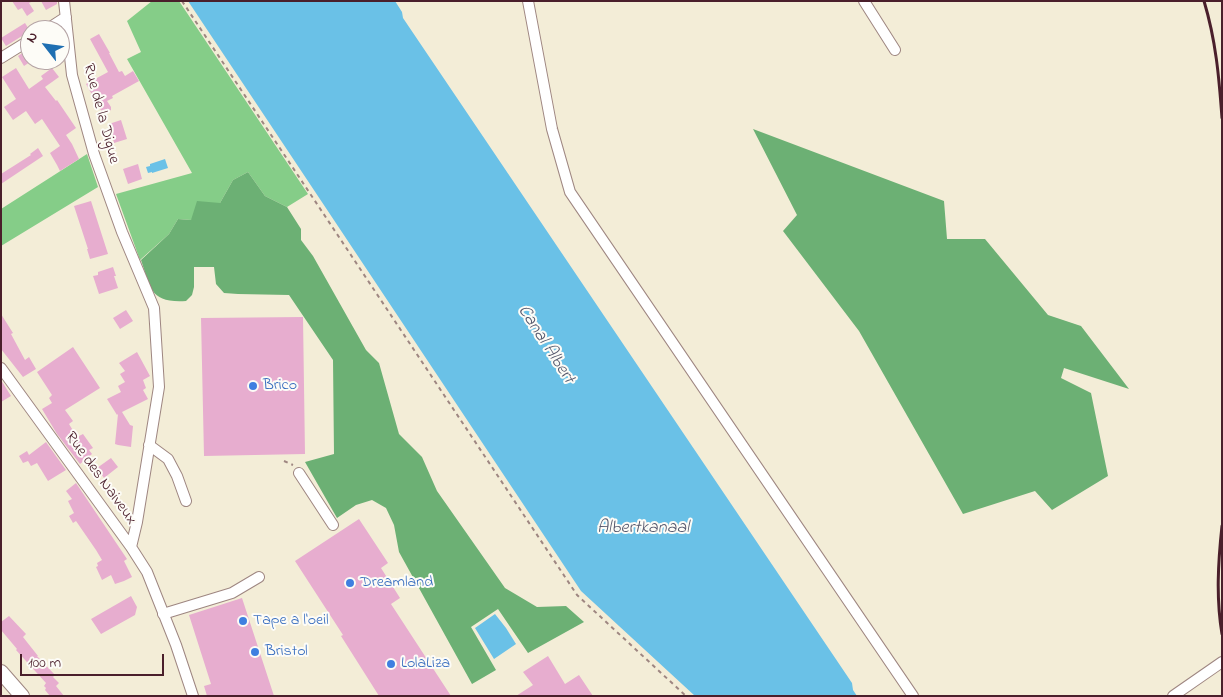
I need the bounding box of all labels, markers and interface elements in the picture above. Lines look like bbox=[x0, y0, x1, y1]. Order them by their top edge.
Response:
north arrow bbox=[20, 20, 70, 70]
text: N bbox=[21, 28, 44, 47]
street label: Rue de la Digue bbox=[77, 62, 123, 166]
water label: Canal Albert bbox=[512, 302, 578, 388]
place label: Brico bbox=[263, 376, 297, 396]
marker: Brico bbox=[247, 380, 259, 392]
street label: Rue des Naiveux bbox=[60, 429, 140, 529]
water label: Albertkanaal bbox=[597, 518, 689, 540]
place label: Dreamland bbox=[360, 573, 433, 593]
marker: Dreamland bbox=[344, 577, 356, 589]
place label: Tape a l'oeil bbox=[253, 611, 329, 631]
marker: Tape a l'oeil bbox=[237, 615, 249, 627]
place label: Bristol bbox=[265, 642, 308, 662]
scale bar bbox=[22, 644, 166, 676]
marker: Bristol bbox=[249, 646, 261, 658]
text: 100 m bbox=[28, 652, 61, 674]
place label: LolaLiza bbox=[401, 654, 450, 674]
marker: LolaLiza bbox=[385, 658, 397, 670]

